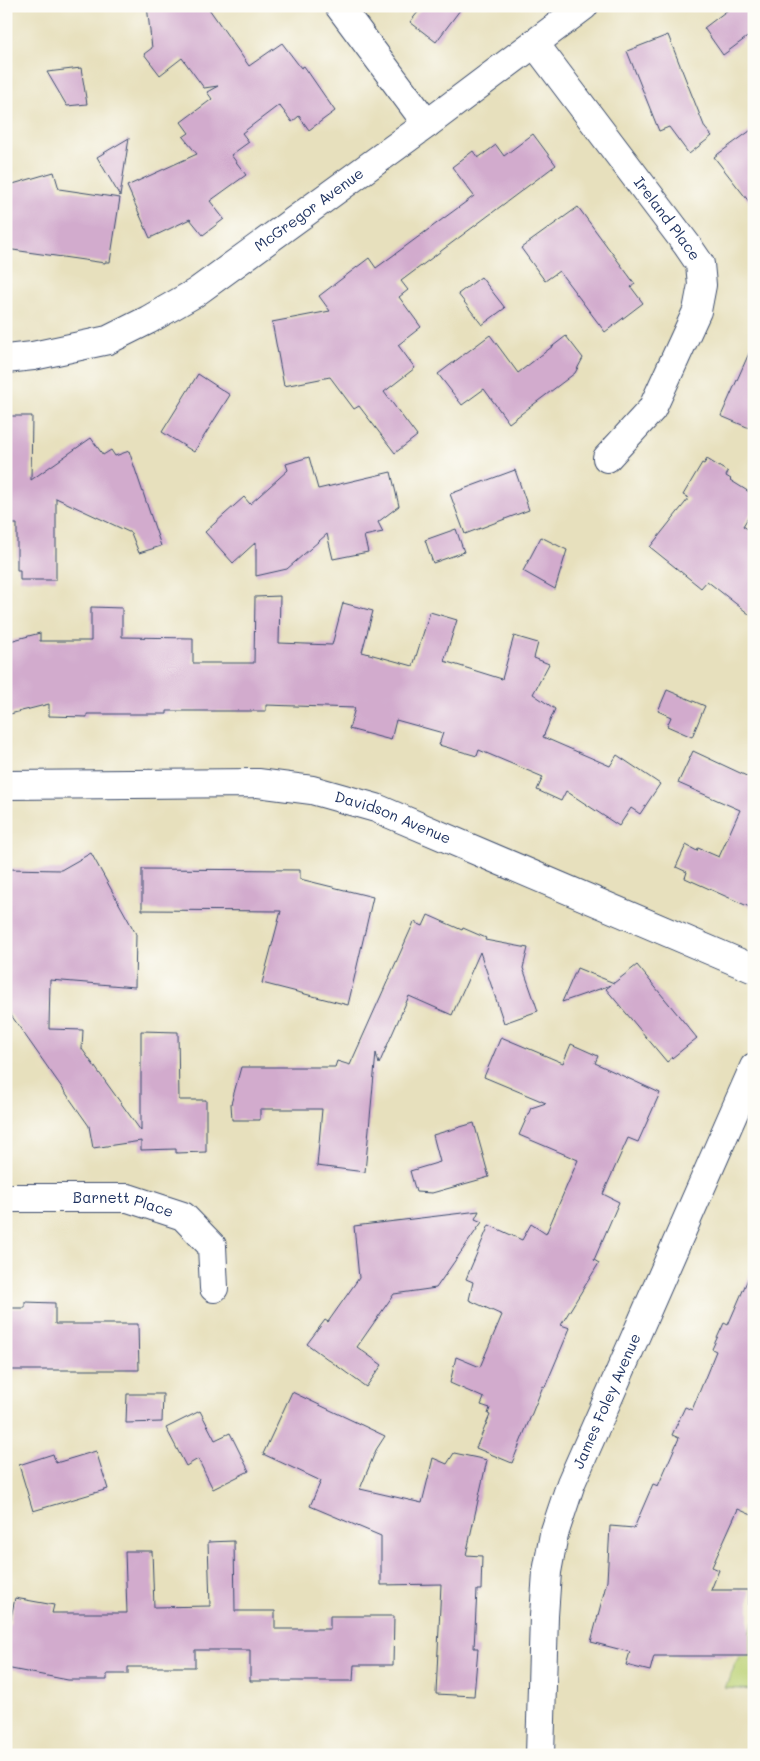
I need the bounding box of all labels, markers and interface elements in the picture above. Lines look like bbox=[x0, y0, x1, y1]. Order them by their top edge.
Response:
street label: McGregor Avenue bbox=[250, 162, 367, 256]
street label: Ireland Place bbox=[630, 172, 706, 264]
street label: Davidson Avenue bbox=[333, 786, 454, 848]
street label: Barnett Place bbox=[73, 1187, 176, 1221]
street label: James Foley Avenue bbox=[568, 1330, 645, 1472]

